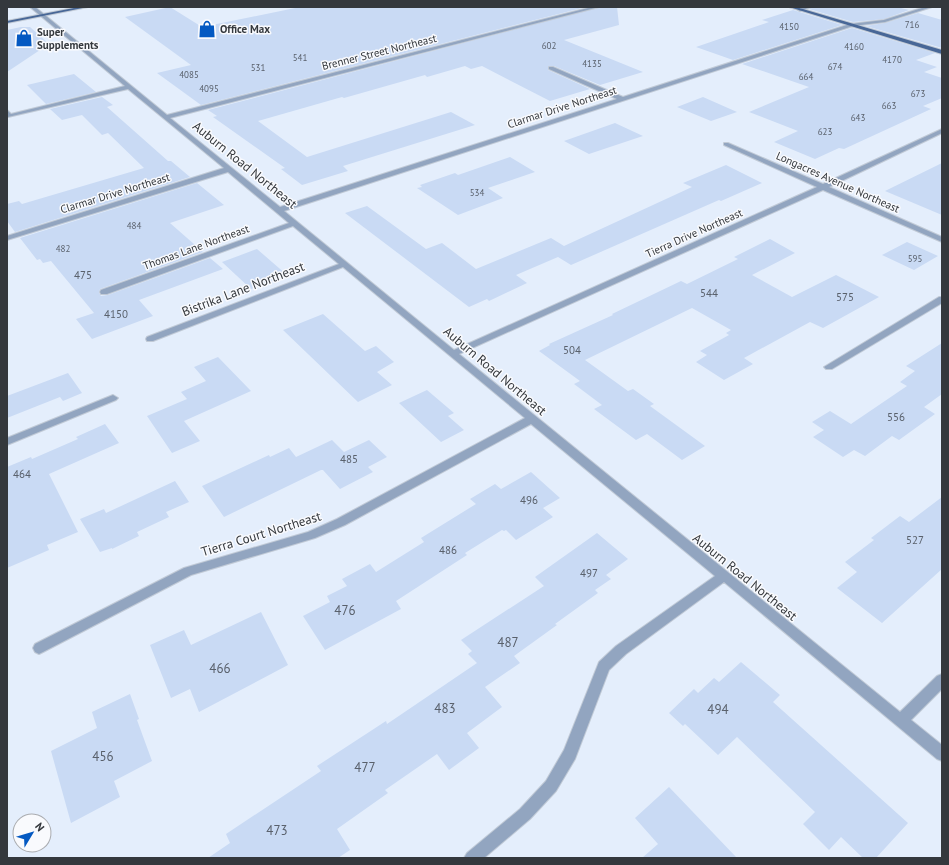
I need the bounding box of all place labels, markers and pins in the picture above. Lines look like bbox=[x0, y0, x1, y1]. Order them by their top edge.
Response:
shop icon: Office Max bbox=[197, 19, 217, 39]
place label: Office Max bbox=[220, 22, 270, 36]
place label: Super Supplements bbox=[37, 25, 99, 52]
shop icon: Super Supplements bbox=[14, 28, 34, 48]

